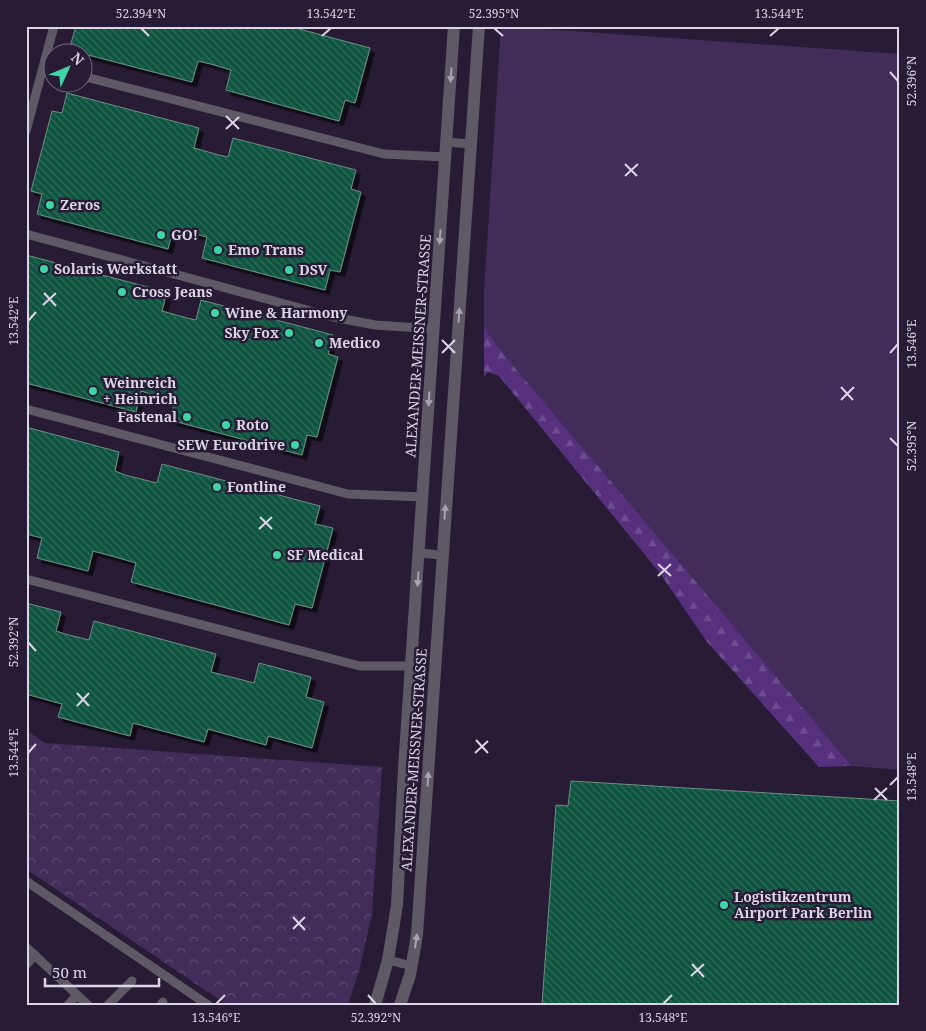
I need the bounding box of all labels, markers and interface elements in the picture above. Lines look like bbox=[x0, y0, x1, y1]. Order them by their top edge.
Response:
text: 52.394°N bbox=[116, 5, 166, 22]
text: 13.542°E bbox=[307, 5, 355, 22]
text: 52.395°N bbox=[469, 5, 519, 22]
text: 13.544°E bbox=[755, 5, 803, 22]
north arrow bbox=[42, 42, 92, 92]
text: N bbox=[67, 48, 88, 69]
text: 52.396°N bbox=[903, 56, 920, 106]
one-way arrow bbox=[446, 67, 454, 83]
place label: Zeros bbox=[60, 195, 100, 214]
marker: Zeros bbox=[44, 199, 56, 211]
place label: GO! bbox=[171, 225, 198, 244]
marker: GO! bbox=[155, 229, 167, 241]
one-way arrow bbox=[436, 229, 444, 245]
street label: ALEXANDER-MEISSNER-STRASSE bbox=[400, 233, 435, 458]
place label: Emo Trans bbox=[228, 240, 304, 259]
marker: Emo Trans bbox=[212, 244, 224, 256]
place label: Solaris Werkstatt bbox=[54, 259, 177, 278]
place label: DSV bbox=[299, 260, 328, 279]
marker: Solaris Werkstatt bbox=[38, 263, 50, 275]
marker: DSV bbox=[283, 264, 295, 276]
place label: Cross Jeans bbox=[132, 282, 213, 301]
marker: Cross Jeans bbox=[116, 286, 128, 298]
text: 13.542°E bbox=[5, 297, 22, 345]
place label: Wine & Harmony bbox=[225, 303, 348, 322]
one-way arrow bbox=[455, 306, 463, 322]
marker: Wine & Harmony bbox=[209, 307, 221, 319]
text: 13.546°E bbox=[903, 320, 920, 368]
place label: Sky Fox bbox=[224, 323, 279, 342]
marker: Sky Fox bbox=[283, 327, 295, 339]
place label: Medico bbox=[329, 333, 380, 352]
marker: Medico bbox=[313, 337, 325, 349]
place label: Weinreich + Heinrich bbox=[103, 373, 177, 408]
marker: Weinreich + Heinrich bbox=[87, 385, 99, 397]
one-way arrow bbox=[425, 391, 433, 407]
place label: Fastenal bbox=[117, 407, 177, 426]
marker: Fastenal bbox=[181, 411, 193, 423]
place label: Roto bbox=[236, 415, 269, 434]
marker: Roto bbox=[220, 419, 232, 431]
text: 52.395°N bbox=[903, 421, 920, 471]
place label: SEW Eurodrive bbox=[177, 435, 285, 454]
marker: SEW Eurodrive bbox=[289, 439, 301, 451]
place label: Fontline bbox=[227, 477, 286, 496]
marker: Fontline bbox=[211, 481, 223, 493]
one-way arrow bbox=[442, 503, 450, 519]
place label: SF Medical bbox=[287, 545, 364, 564]
marker: SF Medical bbox=[271, 549, 283, 561]
one-way arrow bbox=[413, 571, 421, 587]
text: 52.392°N bbox=[5, 617, 22, 667]
street label: ALEXANDER-MEISSNER-STRASSE bbox=[396, 647, 431, 872]
text: 13.544°E bbox=[5, 729, 22, 777]
text: 13.548°E bbox=[903, 753, 920, 801]
one-way arrow bbox=[425, 770, 433, 786]
place label: Logistikzentrum Airport Park Berlin bbox=[734, 887, 872, 922]
marker: Logistikzentrum Airport Park Berlin bbox=[718, 899, 730, 911]
one-way arrow bbox=[413, 932, 421, 948]
scale bar bbox=[45, 956, 159, 988]
text: 50 m bbox=[52, 962, 87, 982]
text: 13.546°E bbox=[192, 1009, 240, 1026]
text: 52.392°N bbox=[351, 1009, 401, 1026]
text: 13.548°E bbox=[639, 1009, 687, 1026]

